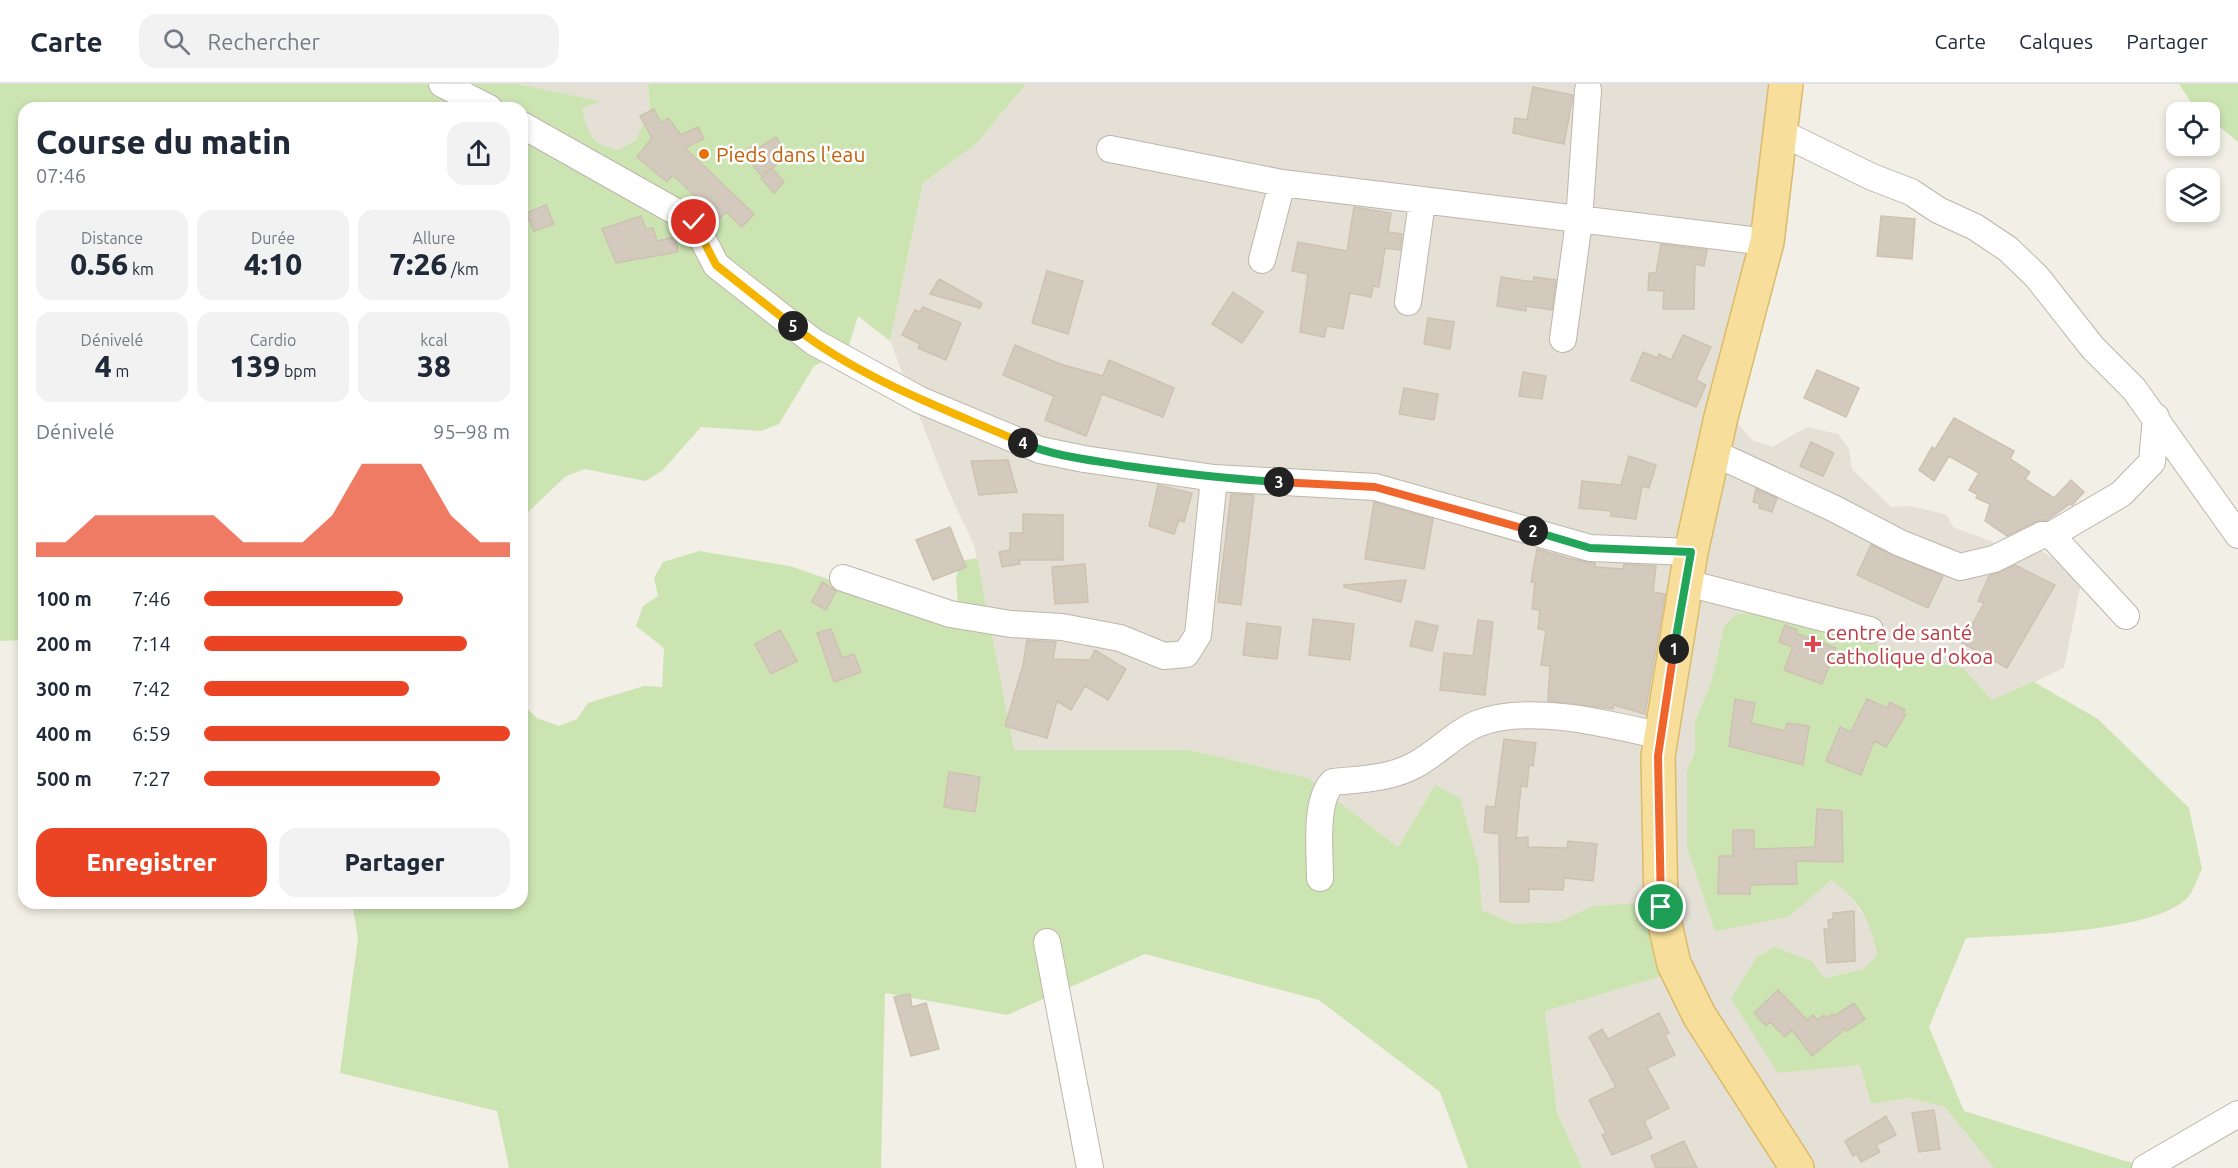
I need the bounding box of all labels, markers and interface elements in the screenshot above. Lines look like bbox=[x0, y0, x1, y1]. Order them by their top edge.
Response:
search box bbox=[139, 14, 559, 68]
icon: search bbox=[160, 25, 193, 58]
text: Carte bbox=[30, 26, 103, 57]
text: Rechercher bbox=[208, 29, 320, 54]
text: Carte bbox=[1935, 29, 1986, 53]
text: Calques bbox=[2019, 29, 2093, 53]
text: Partager bbox=[2126, 29, 2208, 53]
map controls bbox=[2166, 102, 2220, 222]
button: locate bbox=[2166, 102, 2220, 156]
button: share bbox=[447, 122, 510, 185]
text: Course du matin bbox=[36, 123, 291, 160]
place label: Pieds dans l'eau bbox=[716, 142, 865, 166]
marker: Pieds dans l'eau bbox=[697, 147, 711, 161]
text: 07:46 bbox=[36, 164, 86, 187]
button: layers bbox=[2166, 168, 2220, 222]
pin bbox=[668, 196, 719, 247]
icon: check bbox=[677, 205, 710, 238]
text: Distance bbox=[81, 229, 143, 247]
text: Durée bbox=[251, 229, 295, 247]
text: Allure bbox=[413, 229, 455, 247]
text: 0.56 bbox=[70, 247, 128, 281]
text: 4:10 bbox=[244, 247, 302, 281]
text: 7:26 bbox=[389, 247, 447, 281]
text: km bbox=[128, 260, 154, 278]
text: /km bbox=[447, 260, 479, 278]
pin: 5 bbox=[778, 311, 808, 341]
text: 5 bbox=[788, 317, 798, 335]
text: Dénivelé bbox=[81, 331, 143, 349]
text: Cardio bbox=[250, 331, 296, 349]
text: kcal bbox=[420, 331, 448, 349]
text: 4 bbox=[95, 349, 112, 383]
text: 139 bbox=[230, 349, 280, 383]
text: 38 bbox=[417, 349, 451, 383]
text: m bbox=[112, 362, 129, 380]
text: bpm bbox=[280, 362, 316, 380]
text: Dénivelé bbox=[36, 420, 114, 443]
text: 95–98 m bbox=[433, 420, 510, 443]
pin: 4 bbox=[1008, 428, 1038, 458]
text: 4 bbox=[1018, 434, 1028, 452]
pin: 3 bbox=[1264, 467, 1294, 497]
text: 3 bbox=[1274, 473, 1284, 491]
pin: 2 bbox=[1518, 516, 1548, 546]
text: 2 bbox=[1528, 522, 1538, 540]
text: 100 m bbox=[36, 587, 92, 610]
text: 7:46 bbox=[132, 587, 171, 610]
place label: centre de santé catholique d'okoa bbox=[1826, 620, 1993, 668]
text: 200 m bbox=[36, 632, 92, 655]
text: 7:14 bbox=[132, 632, 171, 655]
pin: 1 bbox=[1659, 634, 1689, 664]
marker: centre de santé catholique d'okoa bbox=[1804, 635, 1822, 653]
text: 1 bbox=[1669, 640, 1679, 658]
text: 300 m bbox=[36, 677, 92, 700]
text: 7:42 bbox=[132, 677, 171, 700]
text: 400 m bbox=[36, 722, 92, 745]
text: 6:59 bbox=[132, 722, 171, 745]
text: 500 m bbox=[36, 767, 92, 790]
text: 7:27 bbox=[132, 767, 171, 790]
button: Enregistrer bbox=[36, 828, 267, 897]
button: Partager bbox=[279, 828, 510, 897]
pin bbox=[1635, 881, 1686, 932]
icon: arrive bbox=[1644, 890, 1677, 923]

